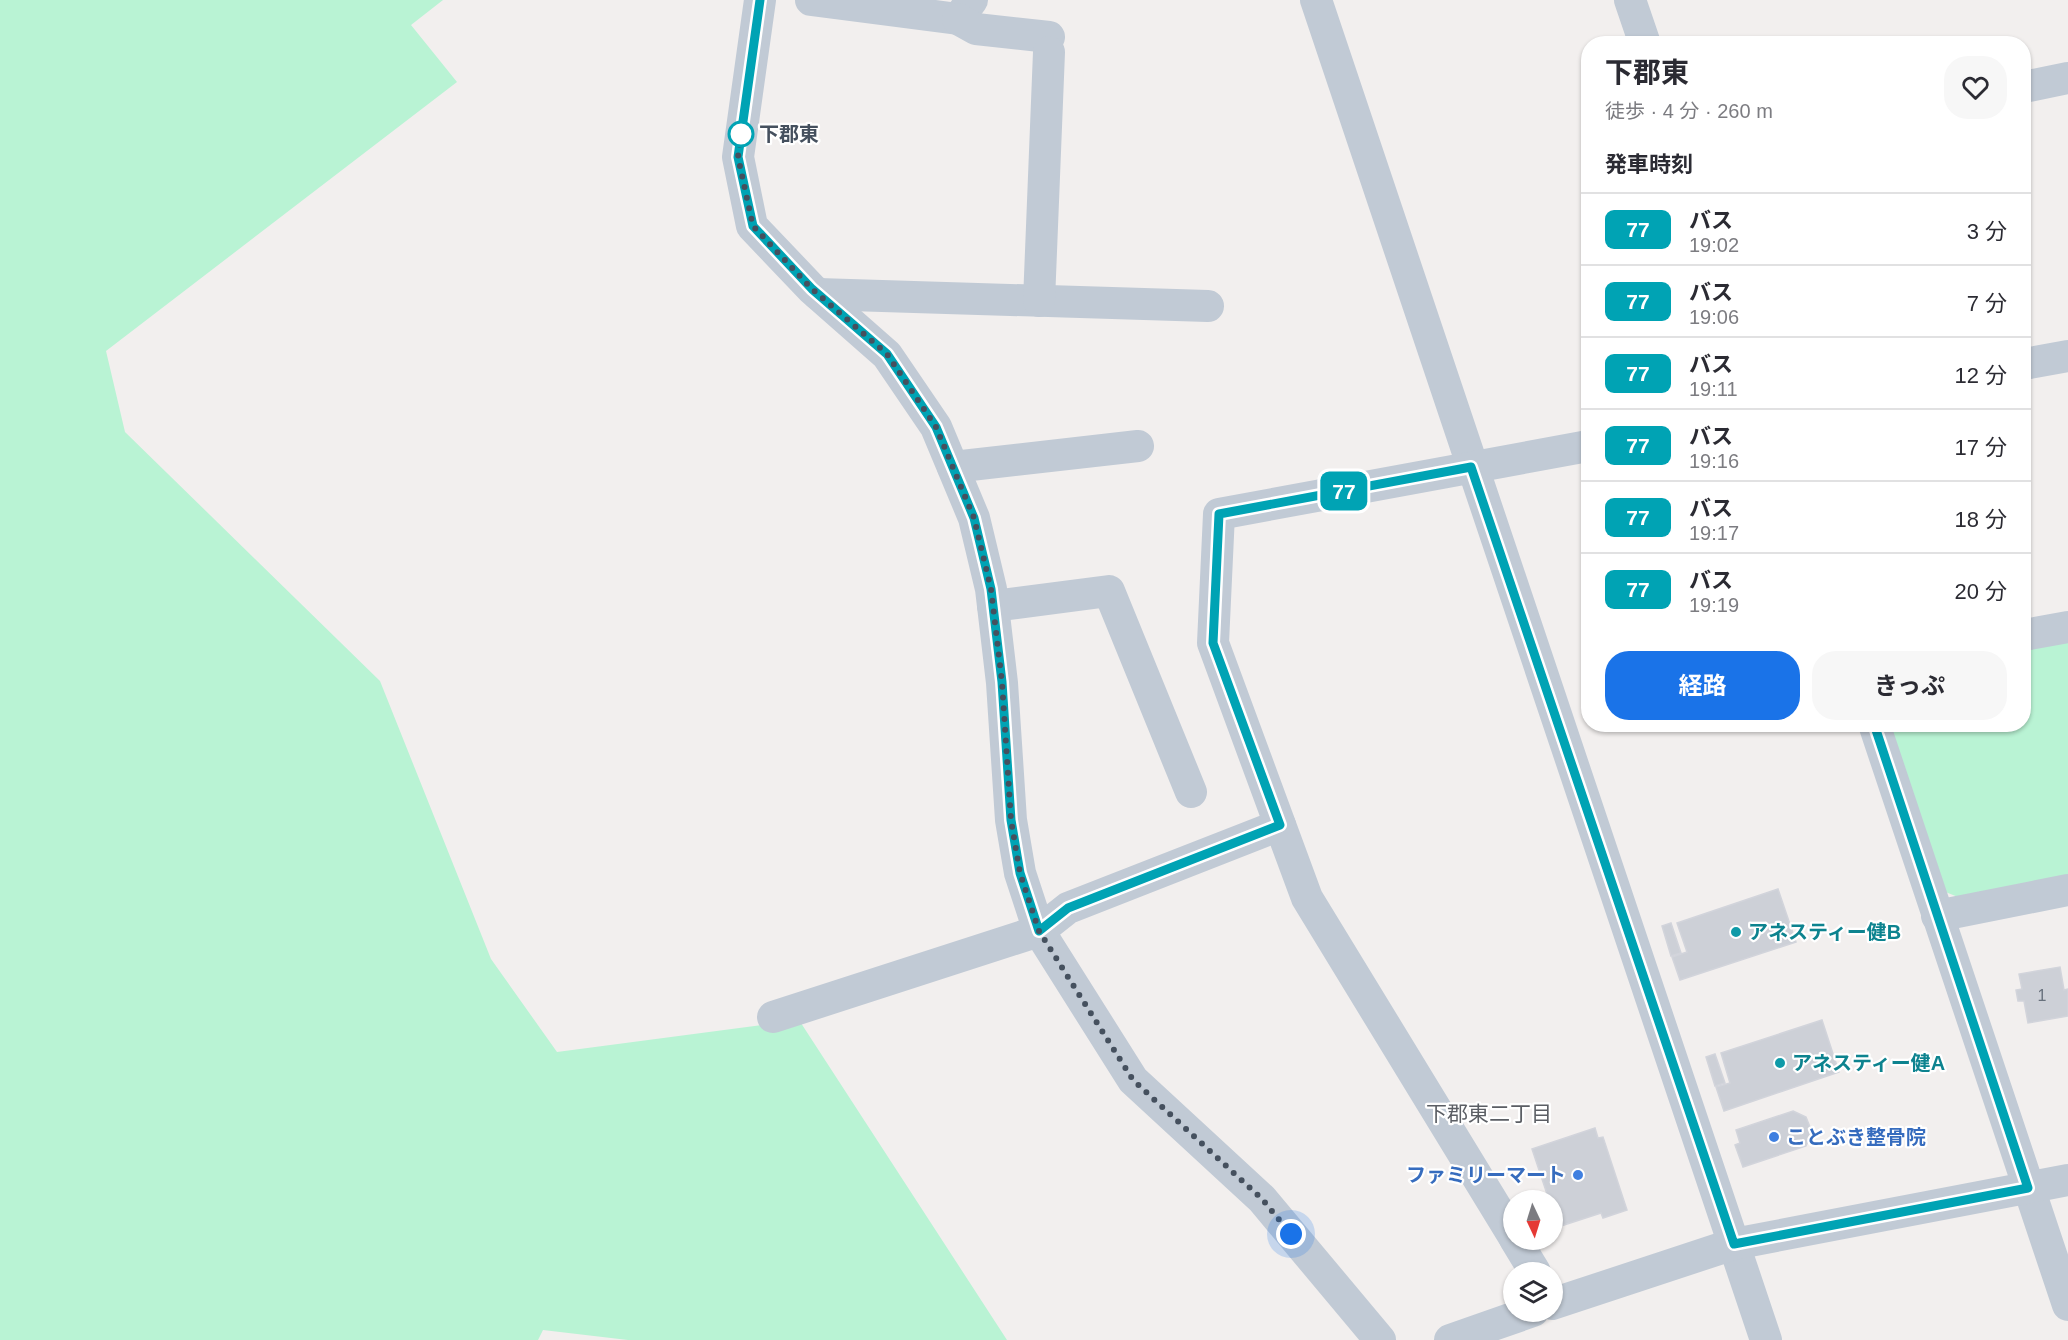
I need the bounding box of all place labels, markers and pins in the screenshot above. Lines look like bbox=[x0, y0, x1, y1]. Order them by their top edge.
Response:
marker: 下郡東 bbox=[728, 121, 754, 147]
place label: 下郡東 bbox=[759, 123, 819, 145]
place label: アネスティー健B bbox=[1748, 921, 1901, 943]
marker: アネスティー健B bbox=[1729, 925, 1743, 939]
place label: アネスティー健A bbox=[1792, 1052, 1945, 1074]
marker: アネスティー健A bbox=[1773, 1056, 1787, 1070]
place label: ことぶき整骨院 bbox=[1786, 1126, 1926, 1148]
marker: ことぶき整骨院 bbox=[1767, 1130, 1781, 1144]
place label: ファミリーマート bbox=[1406, 1164, 1566, 1186]
marker: ファミリーマート bbox=[1571, 1168, 1585, 1182]

